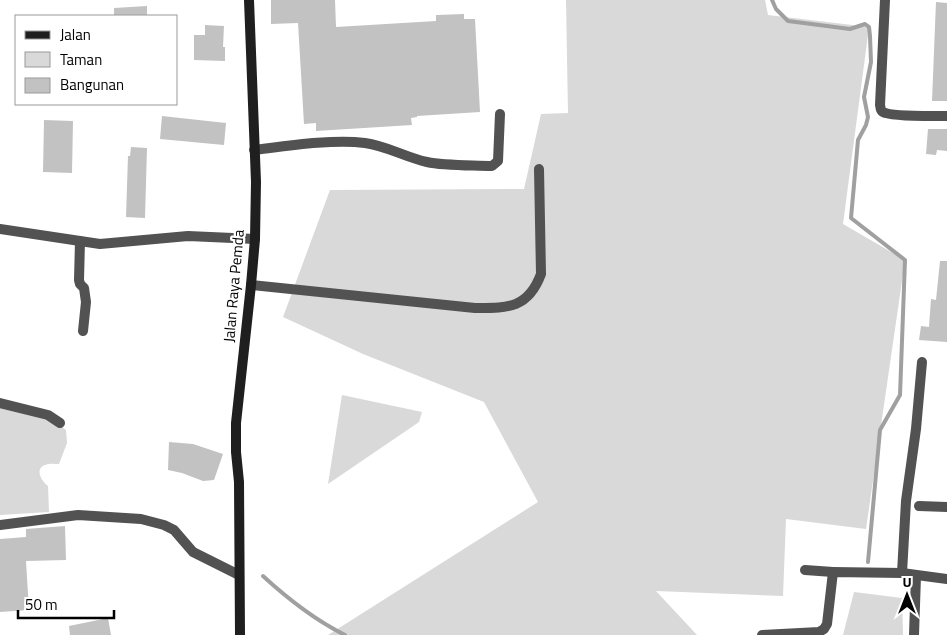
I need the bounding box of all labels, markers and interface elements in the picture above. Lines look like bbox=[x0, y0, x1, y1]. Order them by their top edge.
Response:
legend bbox=[15, 15, 178, 105]
text: Jalan bbox=[60, 23, 91, 46]
text: Taman bbox=[60, 48, 102, 71]
text: Bangunan bbox=[60, 73, 124, 96]
street label: Jalan Raya Pemda bbox=[217, 228, 250, 343]
north arrow bbox=[882, 570, 932, 620]
text: U bbox=[902, 571, 912, 592]
scale bar bbox=[18, 588, 114, 620]
text: 50 m bbox=[25, 593, 58, 616]

